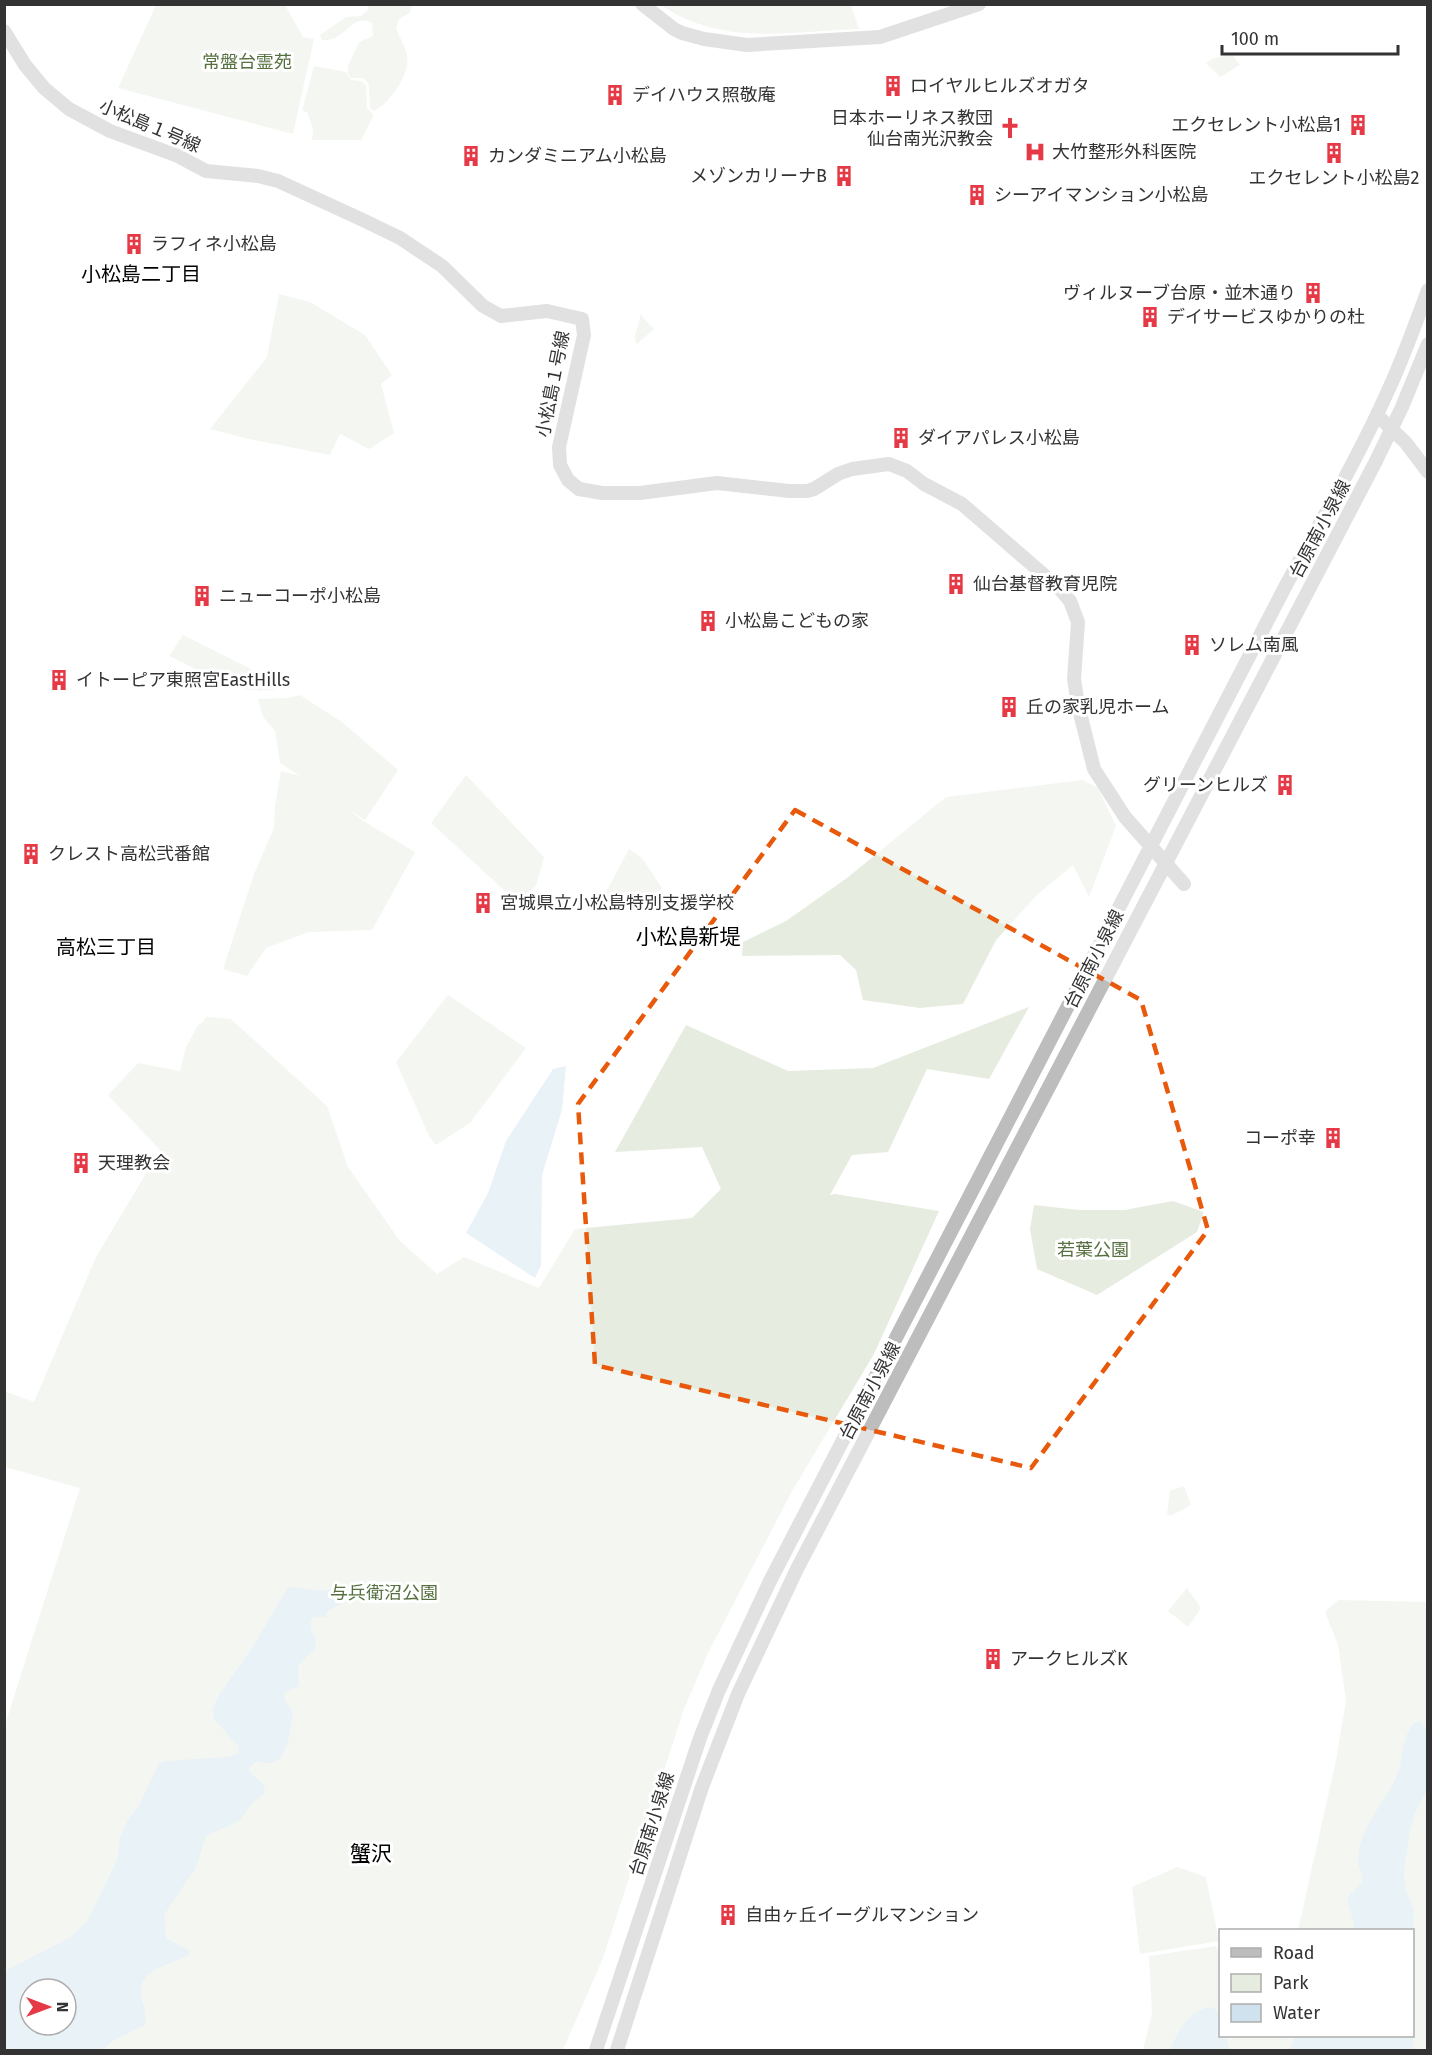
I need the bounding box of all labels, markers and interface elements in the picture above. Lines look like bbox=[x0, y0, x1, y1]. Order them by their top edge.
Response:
scale bar bbox=[1222, 18, 1398, 56]
text: 100 m bbox=[1231, 28, 1279, 50]
park label: 常盤台霊苑 bbox=[202, 51, 292, 73]
building icon: ロイヤルヒルズオガタ bbox=[881, 74, 905, 98]
place label: ロイヤルヒルズオガタ bbox=[910, 75, 1089, 97]
building icon: デイハウス照敬庵 bbox=[603, 83, 627, 107]
place label: デイハウス照敬庵 bbox=[632, 84, 776, 106]
street label: 小松島１号線 bbox=[96, 95, 204, 157]
place label: 日本ホーリネス教団 仙台南光沢教会 bbox=[831, 107, 993, 150]
building icon: エクセレント小松島1 bbox=[1346, 113, 1370, 137]
place label: エクセレント小松島1 bbox=[1171, 114, 1341, 136]
church icon: 日本ホーリネス教団 仙台南光沢教会 bbox=[998, 116, 1022, 140]
hospital icon: 大竹整形外科医院 bbox=[1023, 140, 1047, 164]
place label: 大竹整形外科医院 bbox=[1052, 141, 1196, 163]
building icon: エクセレント小松島2 bbox=[1322, 141, 1346, 165]
building icon: カンダミニアム小松島 bbox=[459, 144, 483, 168]
place label: カンダミニアム小松島 bbox=[488, 145, 667, 167]
building icon: メゾンカリーナB bbox=[832, 164, 856, 188]
place label: メゾンカリーナB bbox=[690, 165, 827, 187]
place label: エクセレント小松島2 bbox=[1249, 167, 1420, 189]
building icon: シーアイマンション小松島 bbox=[965, 183, 989, 207]
place label: シーアイマンション小松島 bbox=[994, 184, 1208, 206]
building icon: ラフィネ小松島 bbox=[122, 232, 146, 256]
place label: ラフィネ小松島 bbox=[151, 233, 277, 255]
district label: 小松島二丁目 bbox=[81, 262, 201, 286]
building icon: ヴィルヌーブ台原・並木通り bbox=[1301, 281, 1325, 305]
place label: ヴィルヌーブ台原・並木通り bbox=[1063, 282, 1296, 304]
building icon: デイサービスゆかりの杜 bbox=[1138, 305, 1162, 329]
place label: デイサービスゆかりの杜 bbox=[1167, 306, 1365, 328]
street label: 小松島１号線 bbox=[532, 329, 574, 439]
building icon: ダイアパレス小松島 bbox=[889, 426, 913, 450]
place label: ダイアパレス小松島 bbox=[918, 427, 1080, 449]
street label: 台原南小泉線 bbox=[1285, 476, 1355, 582]
building icon: 仙台基督教育児院 bbox=[944, 572, 968, 596]
place label: 仙台基督教育児院 bbox=[973, 573, 1117, 595]
building icon: ニューコーポ小松島 bbox=[190, 584, 214, 608]
place label: ニューコーポ小松島 bbox=[219, 585, 381, 607]
building icon: 小松島こどもの家 bbox=[696, 609, 720, 633]
place label: 小松島こどもの家 bbox=[725, 610, 869, 632]
building icon: ソレム南風 bbox=[1180, 633, 1204, 657]
place label: ソレム南風 bbox=[1209, 634, 1299, 656]
building icon: イトーピア東照宮EastHills bbox=[47, 668, 71, 692]
place label: イトーピア東照宮EastHills bbox=[76, 669, 290, 691]
building icon: 丘の家乳児ホーム bbox=[997, 695, 1021, 719]
place label: 丘の家乳児ホーム bbox=[1026, 696, 1169, 718]
building icon: グリーンヒルズ bbox=[1273, 773, 1297, 797]
place label: グリーンヒルズ bbox=[1143, 774, 1268, 796]
building icon: クレスト高松弐番館 bbox=[19, 842, 43, 866]
place label: クレスト高松弐番館 bbox=[48, 843, 210, 865]
building icon: 宮城県立小松島特別支援学校 bbox=[471, 891, 495, 915]
place label: 宮城県立小松島特別支援学校 bbox=[500, 892, 734, 914]
street label: 台原南小泉線 bbox=[1060, 906, 1128, 1012]
district label: 小松島新堤 bbox=[636, 924, 741, 950]
district label: 高松三丁目 bbox=[56, 935, 156, 959]
building icon: コーポ幸 bbox=[1321, 1126, 1345, 1150]
place label: コーポ幸 bbox=[1244, 1127, 1316, 1149]
building icon: 天理教会 bbox=[69, 1151, 93, 1175]
place label: 天理教会 bbox=[98, 1152, 170, 1174]
park label: 若葉公園 bbox=[1057, 1239, 1129, 1261]
street label: 台原南小泉線 bbox=[835, 1338, 905, 1444]
park label: 与兵衛沼公園 bbox=[330, 1582, 438, 1604]
building icon: アークヒルズK bbox=[981, 1647, 1005, 1671]
place label: アークヒルズK bbox=[1010, 1648, 1128, 1670]
street label: 台原南小泉線 bbox=[625, 1769, 679, 1879]
district label: 蟹沢 bbox=[350, 1841, 392, 1867]
building icon: 自由ヶ丘イーグルマンション bbox=[716, 1903, 740, 1927]
place label: 自由ヶ丘イーグルマンション bbox=[745, 1904, 979, 1926]
legend bbox=[1219, 1929, 1414, 2037]
text: Road bbox=[1273, 1942, 1315, 1964]
text: Park bbox=[1273, 1972, 1309, 1994]
north arrow bbox=[18, 1977, 78, 2037]
text: N bbox=[53, 2002, 72, 2012]
text: Water bbox=[1273, 2002, 1320, 2024]

